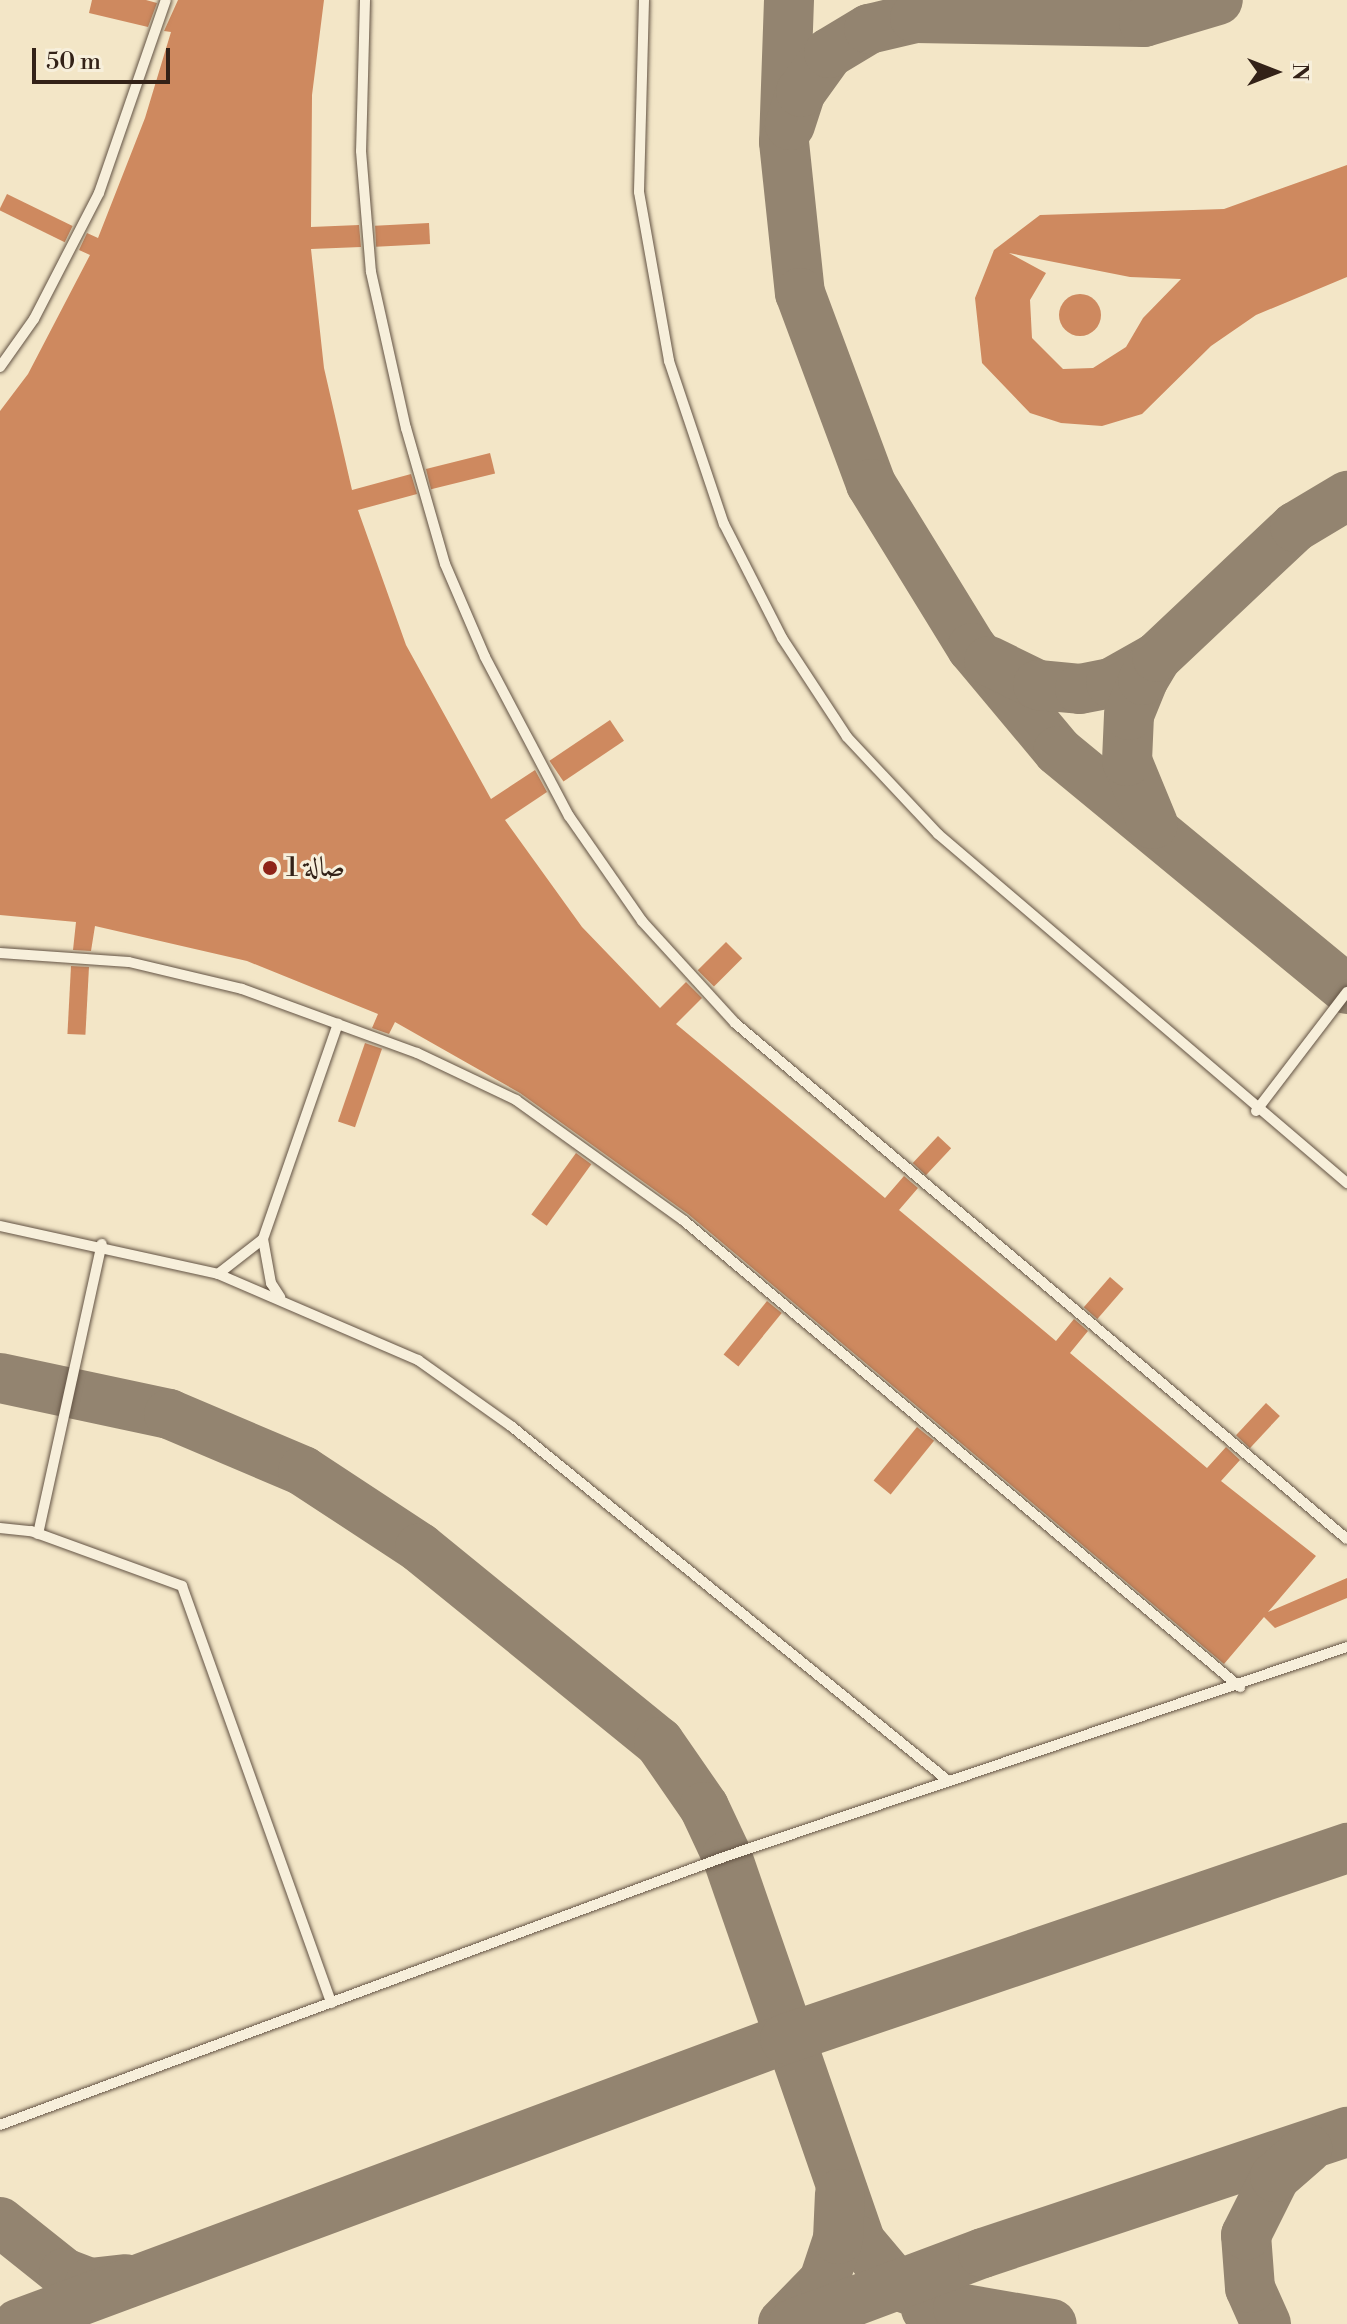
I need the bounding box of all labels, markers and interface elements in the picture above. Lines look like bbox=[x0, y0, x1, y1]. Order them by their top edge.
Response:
scale bar bbox=[36, 32, 174, 82]
north arrow bbox=[1235, 32, 1315, 112]
text: 50 m bbox=[46, 47, 101, 77]
text: N bbox=[1286, 63, 1313, 81]
place label: صالة 1 bbox=[286, 851, 345, 885]
marker: صالة 1 bbox=[261, 859, 279, 877]

